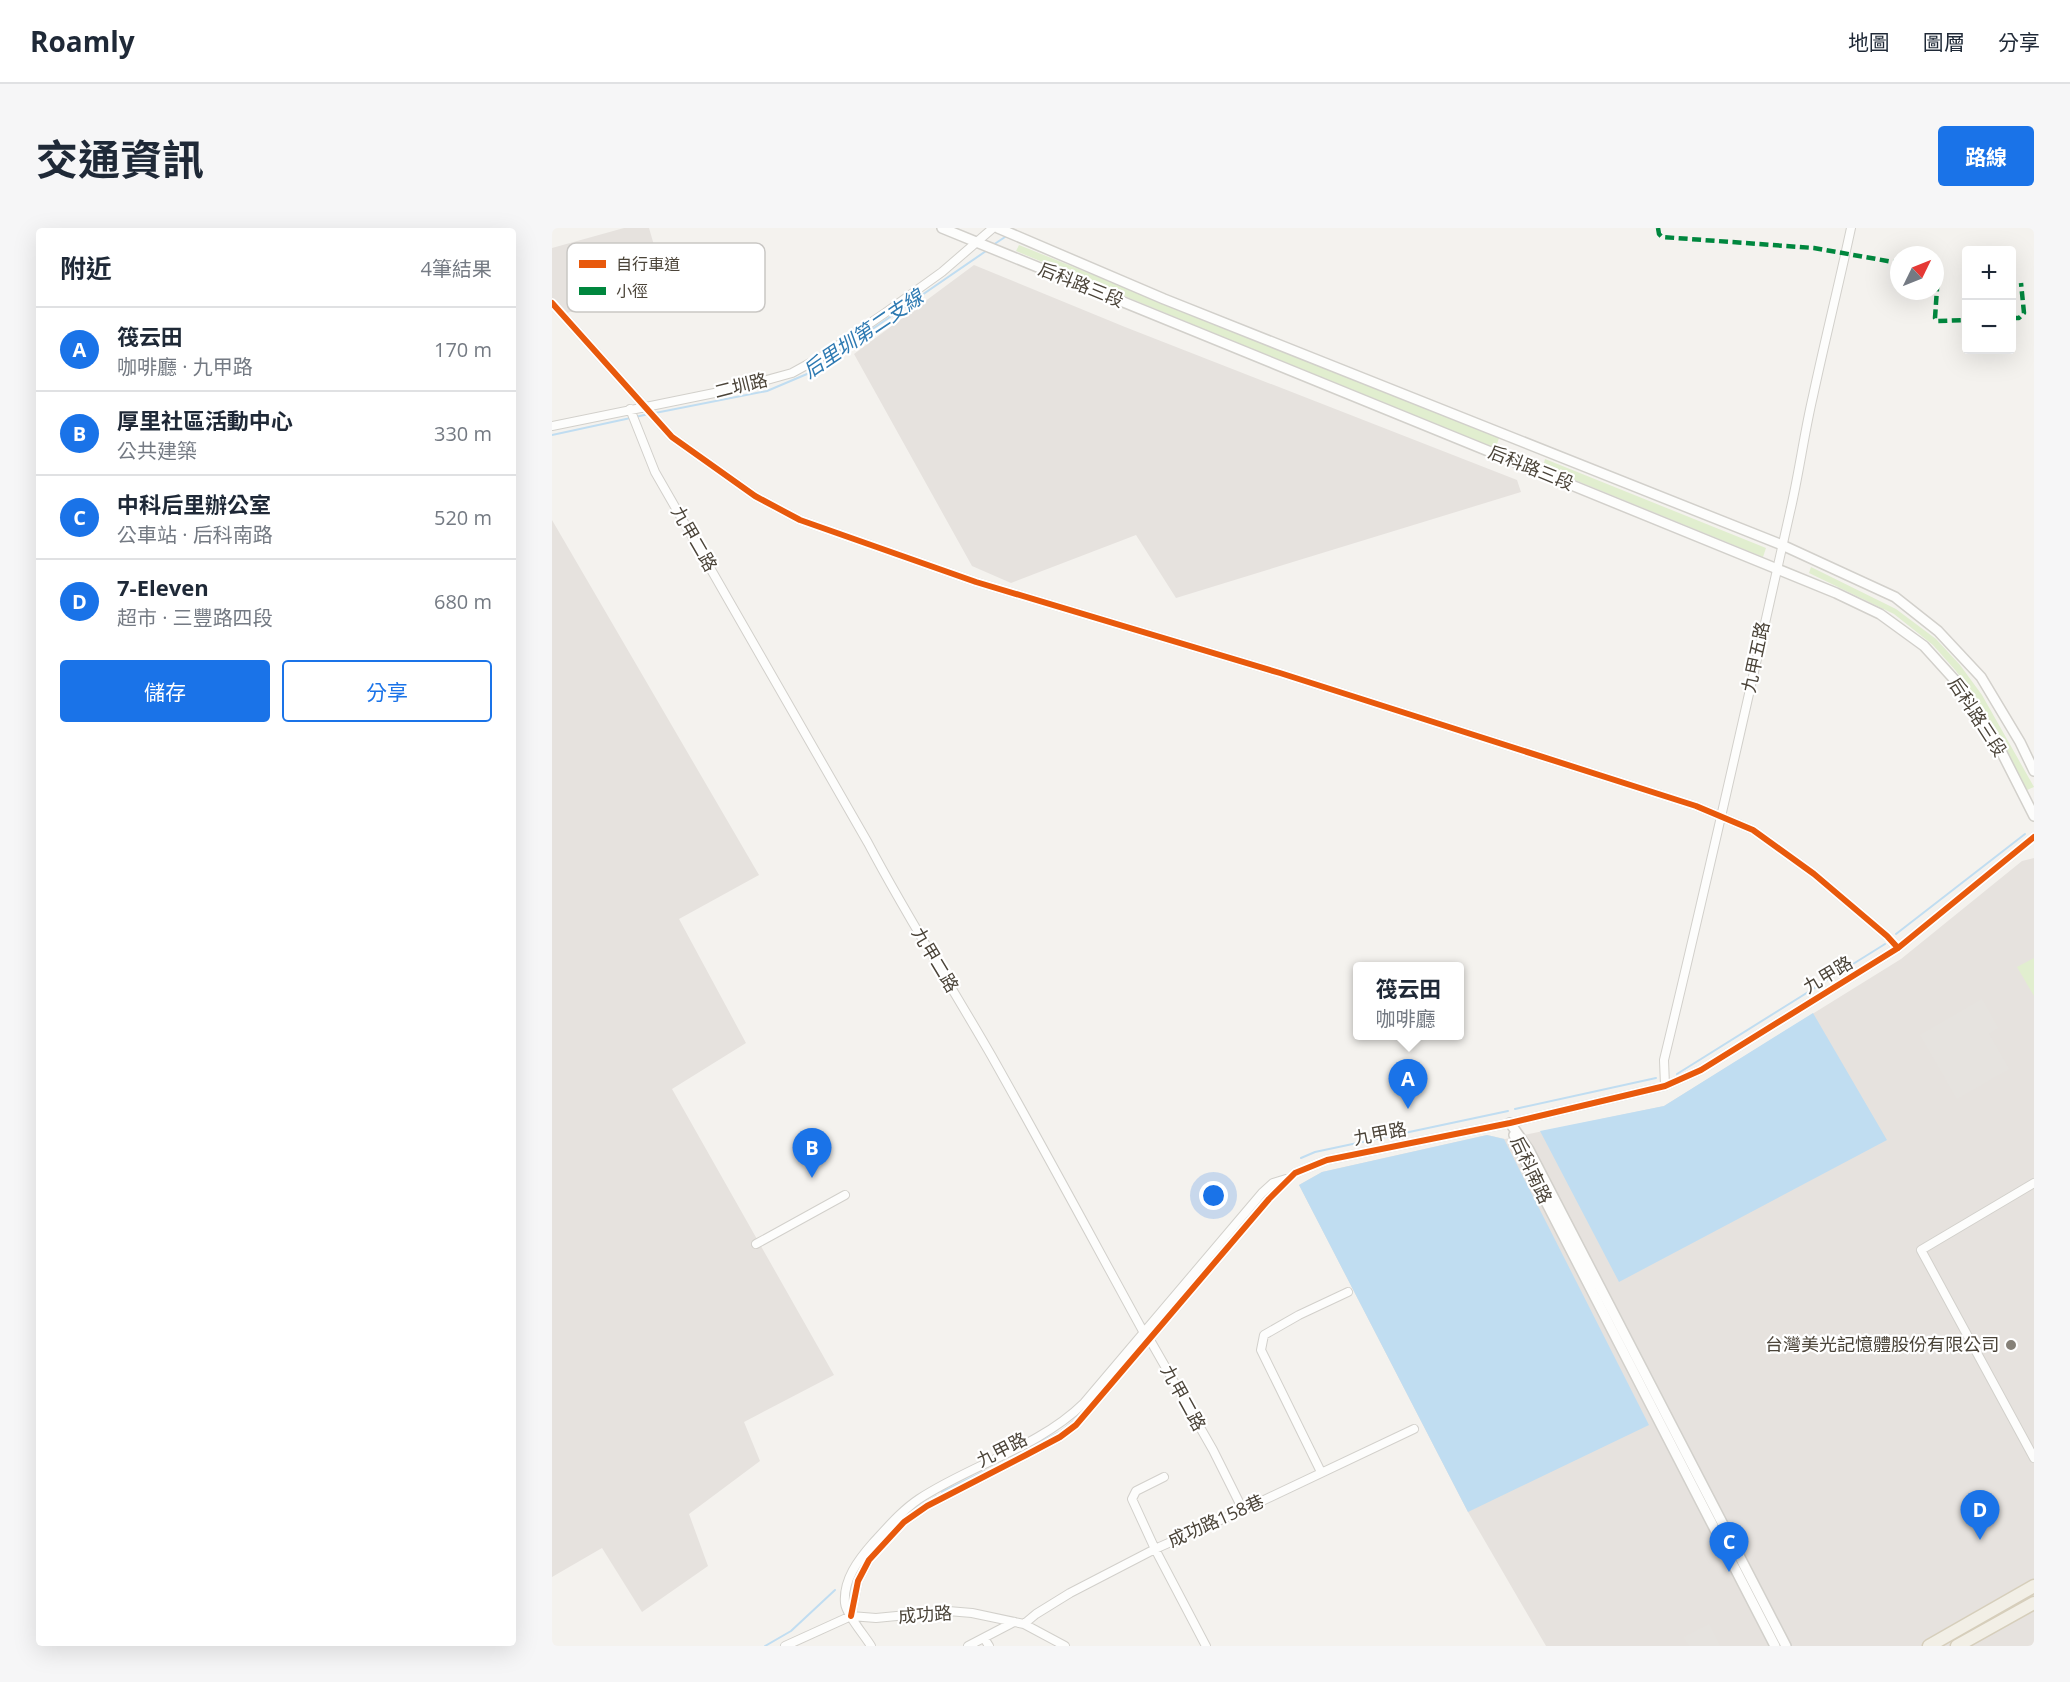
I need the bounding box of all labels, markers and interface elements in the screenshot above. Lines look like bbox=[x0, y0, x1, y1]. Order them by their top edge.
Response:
text: Roamly bbox=[30, 22, 135, 60]
text: 地圖 bbox=[1848, 28, 1890, 56]
text: 圖層 bbox=[1923, 28, 1965, 56]
text: 分享 bbox=[1998, 28, 2040, 56]
button: 路線 bbox=[1938, 126, 2034, 186]
text: 交通資訊 bbox=[36, 130, 204, 187]
legend bbox=[567, 243, 765, 312]
north arrow bbox=[1890, 246, 1944, 300]
map controls bbox=[1962, 246, 2016, 354]
button: + bbox=[1962, 246, 2016, 300]
text: 附近 bbox=[60, 250, 112, 286]
text: 自行車道 bbox=[616, 253, 680, 275]
text: 4筆結果 bbox=[421, 255, 492, 282]
street label: 后科路三段 bbox=[1035, 256, 1128, 312]
text: 小徑 bbox=[616, 280, 648, 302]
water label: 后里圳第二支線 bbox=[797, 282, 930, 384]
button: − bbox=[1962, 300, 2016, 354]
text: 筏云田 bbox=[117, 321, 183, 351]
text: A bbox=[73, 336, 86, 363]
text: 170 m bbox=[434, 336, 492, 363]
text: 咖啡廳 · 九甲路 bbox=[117, 353, 253, 380]
street label: 二圳路 bbox=[712, 367, 770, 403]
text: 厚里社區活動中心 bbox=[117, 405, 293, 435]
text: B bbox=[73, 420, 86, 447]
text: 330 m bbox=[434, 420, 492, 447]
text: 公共建築 bbox=[117, 437, 197, 464]
street label: 后科路三段 bbox=[1485, 439, 1578, 495]
text: 中科后里辦公室 bbox=[117, 489, 271, 519]
street label: 九甲二路 bbox=[666, 501, 723, 576]
text: C bbox=[73, 504, 86, 531]
text: 520 m bbox=[434, 504, 492, 531]
text: 公車站 · 后科南路 bbox=[117, 521, 273, 548]
text: 7-Eleven bbox=[117, 572, 209, 602]
text: D bbox=[72, 588, 87, 615]
text: 680 m bbox=[434, 588, 492, 615]
text: 超市 · 三豐路四段 bbox=[117, 604, 273, 631]
street label: 九甲五路 bbox=[1736, 619, 1774, 695]
button: 儲存 bbox=[60, 660, 270, 722]
button: 分享 bbox=[282, 660, 492, 722]
street label: 后科路三段 bbox=[1943, 672, 2012, 761]
street label: 九甲二路 bbox=[907, 922, 965, 997]
street label: 九甲路 bbox=[1798, 950, 1857, 998]
popup bbox=[1353, 962, 1464, 1040]
text: 筏云田 bbox=[1375, 973, 1442, 1003]
text: 咖啡廳 bbox=[1375, 1005, 1435, 1032]
pin: A bbox=[1388, 1060, 1428, 1109]
street label: 九甲路 bbox=[1351, 1116, 1409, 1150]
pin: B bbox=[792, 1128, 832, 1178]
street label: 后科南路 bbox=[1506, 1132, 1558, 1207]
your location bbox=[1199, 1181, 1228, 1210]
place label: 台灣美光記憶體股份有限公司 bbox=[1765, 1332, 1999, 1356]
marker: 台灣美光記憶體股份有限公司 bbox=[2004, 1338, 2018, 1352]
street label: 九甲二路 bbox=[1156, 1360, 1212, 1435]
street label: 九甲路 bbox=[972, 1426, 1031, 1472]
street label: 成功路158巷 bbox=[1164, 1488, 1267, 1552]
pin: D bbox=[1960, 1490, 2000, 1540]
pin: C bbox=[1710, 1522, 1748, 1572]
street label: 成功路 bbox=[897, 1600, 953, 1628]

